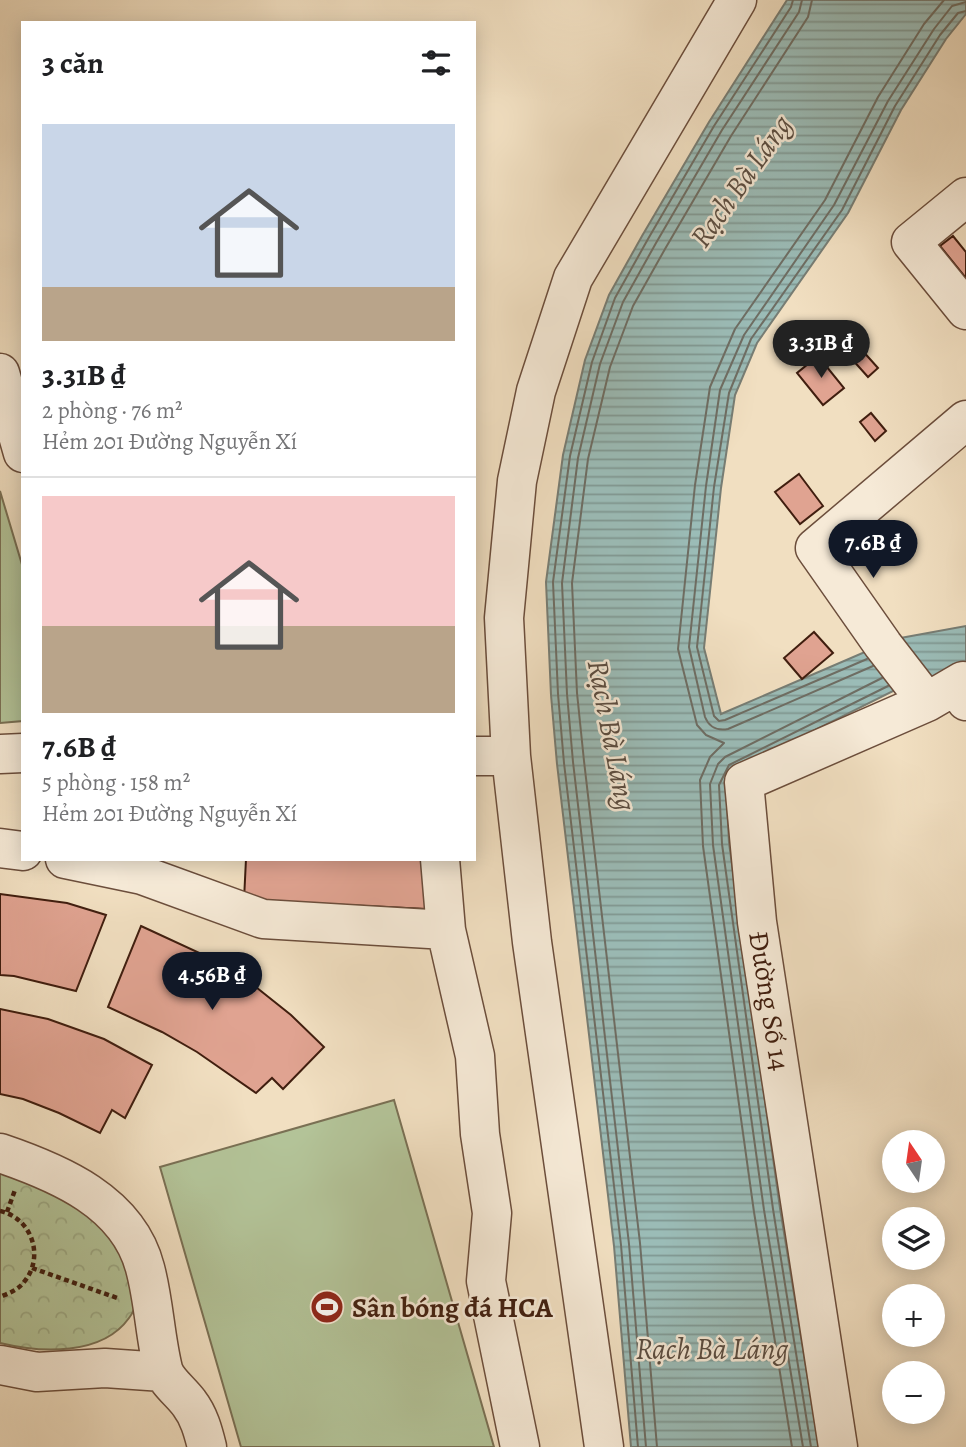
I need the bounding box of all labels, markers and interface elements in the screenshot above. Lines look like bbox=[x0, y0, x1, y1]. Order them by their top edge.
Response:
text: 3 căn bbox=[42, 43, 104, 83]
icon: filters bbox=[417, 44, 455, 82]
water label: Rạch Bà Láng bbox=[681, 106, 802, 255]
icon: home bbox=[186, 170, 312, 296]
pin: 3.31B ₫ bbox=[756, 320, 886, 380]
text: 3.31B ₫ bbox=[789, 327, 853, 358]
text: 3.31B ₫ bbox=[42, 355, 126, 395]
text: 2 phòng · 76 m² bbox=[42, 395, 183, 426]
text: Hẻm 201 Đường Nguyễn Xí bbox=[42, 426, 297, 457]
pin: 7.6B ₫ bbox=[816, 520, 930, 580]
text: 7.6B ₫ bbox=[844, 527, 902, 558]
icon: home bbox=[186, 542, 312, 668]
water label: Rạch Bà Láng bbox=[578, 656, 646, 815]
text: 7.6B ₫ bbox=[42, 727, 116, 767]
text: 5 phòng · 158 m² bbox=[42, 767, 190, 798]
text: Hẻm 201 Đường Nguyễn Xí bbox=[42, 798, 297, 829]
street label: Đường Số 14 bbox=[739, 929, 799, 1074]
pin: 4.56B ₫ bbox=[147, 953, 277, 1012]
text: 4.56B ₫ bbox=[178, 959, 246, 990]
north arrow bbox=[882, 1130, 945, 1194]
map controls bbox=[882, 1130, 945, 1424]
button: layers bbox=[882, 1207, 945, 1270]
button: + bbox=[882, 1284, 945, 1347]
sports icon: Sân bóng đá HCA bbox=[308, 1288, 346, 1326]
place label: Sân bóng đá HCA bbox=[352, 1289, 553, 1327]
water label: Rạch Bà Láng bbox=[635, 1329, 789, 1369]
button: − bbox=[882, 1361, 945, 1424]

